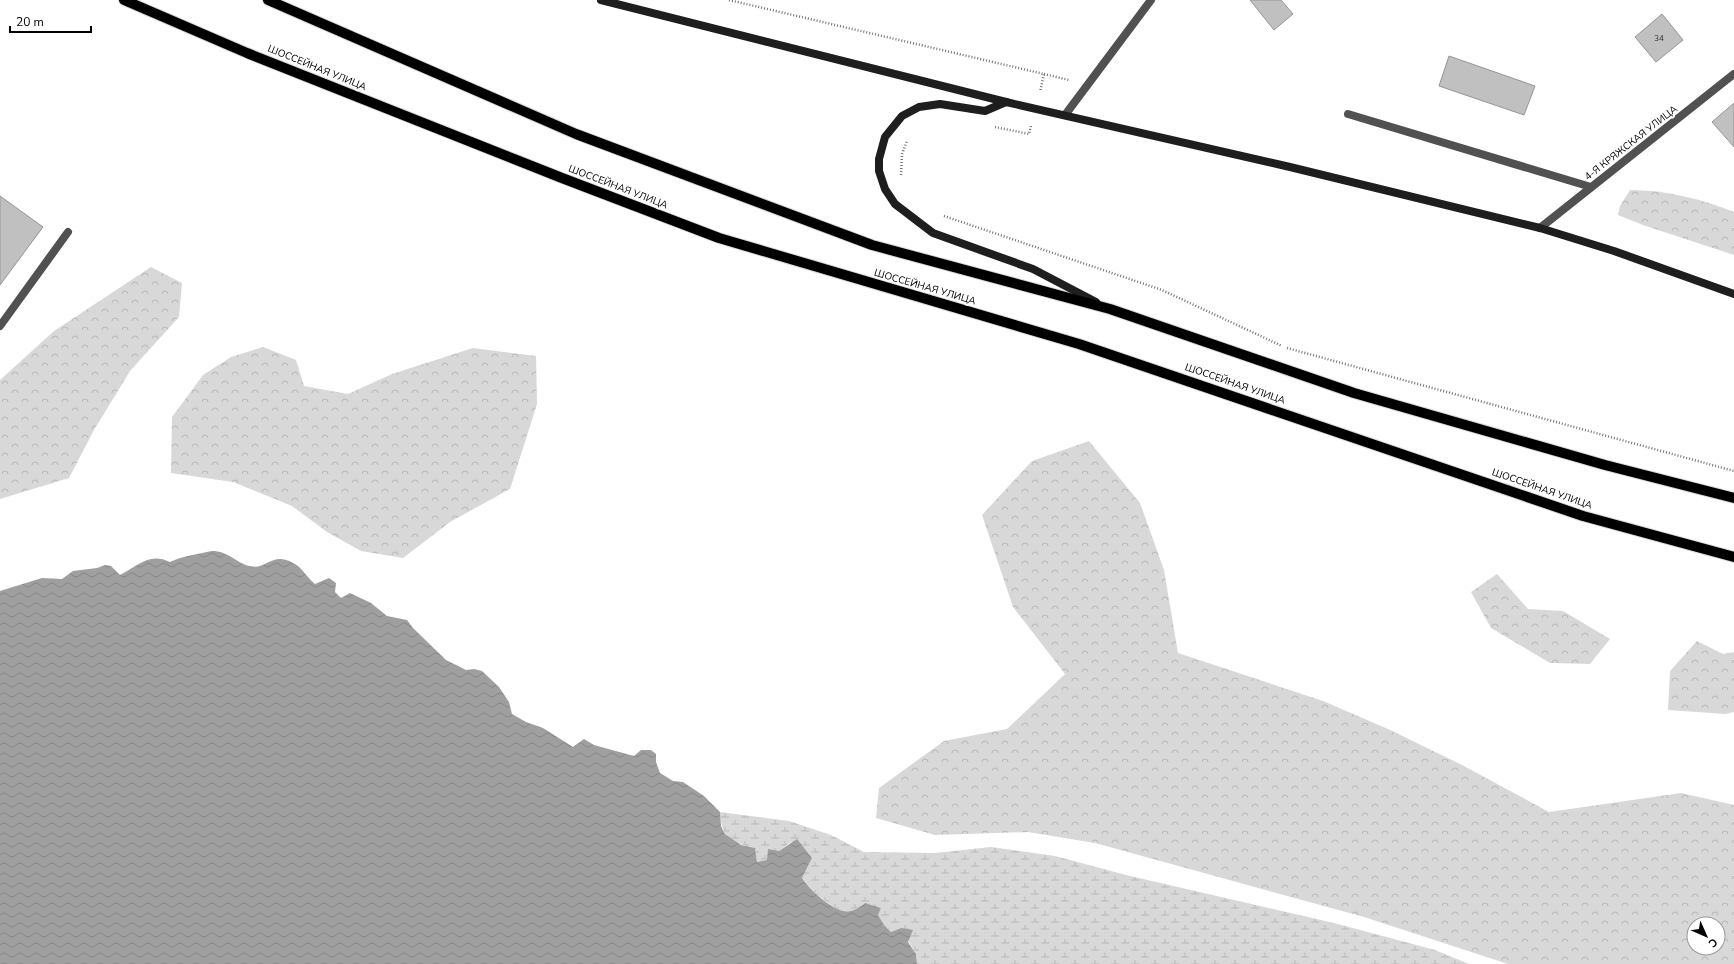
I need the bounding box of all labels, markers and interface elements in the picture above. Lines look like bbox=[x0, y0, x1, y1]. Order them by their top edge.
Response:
scale bar bbox=[10, 8, 91, 34]
text: 20 m bbox=[16, 14, 44, 30]
house number: 34 bbox=[1654, 33, 1664, 44]
street label: ШОССЕЙНАЯ УЛИЦА bbox=[266, 42, 369, 94]
street label: 4-Я КРЯЖСКАЯ УЛИЦА bbox=[1582, 102, 1681, 184]
street label: ШОССЕЙНАЯ УЛИЦА bbox=[566, 162, 670, 213]
street label: ШОССЕЙНАЯ УЛИЦА bbox=[872, 266, 978, 308]
street label: ШОССЕЙНАЯ УЛИЦА bbox=[1183, 360, 1288, 408]
street label: ШОССЕЙНАЯ УЛИЦА bbox=[1490, 465, 1595, 513]
north arrow bbox=[1686, 916, 1726, 956]
text: С bbox=[1704, 935, 1721, 951]

